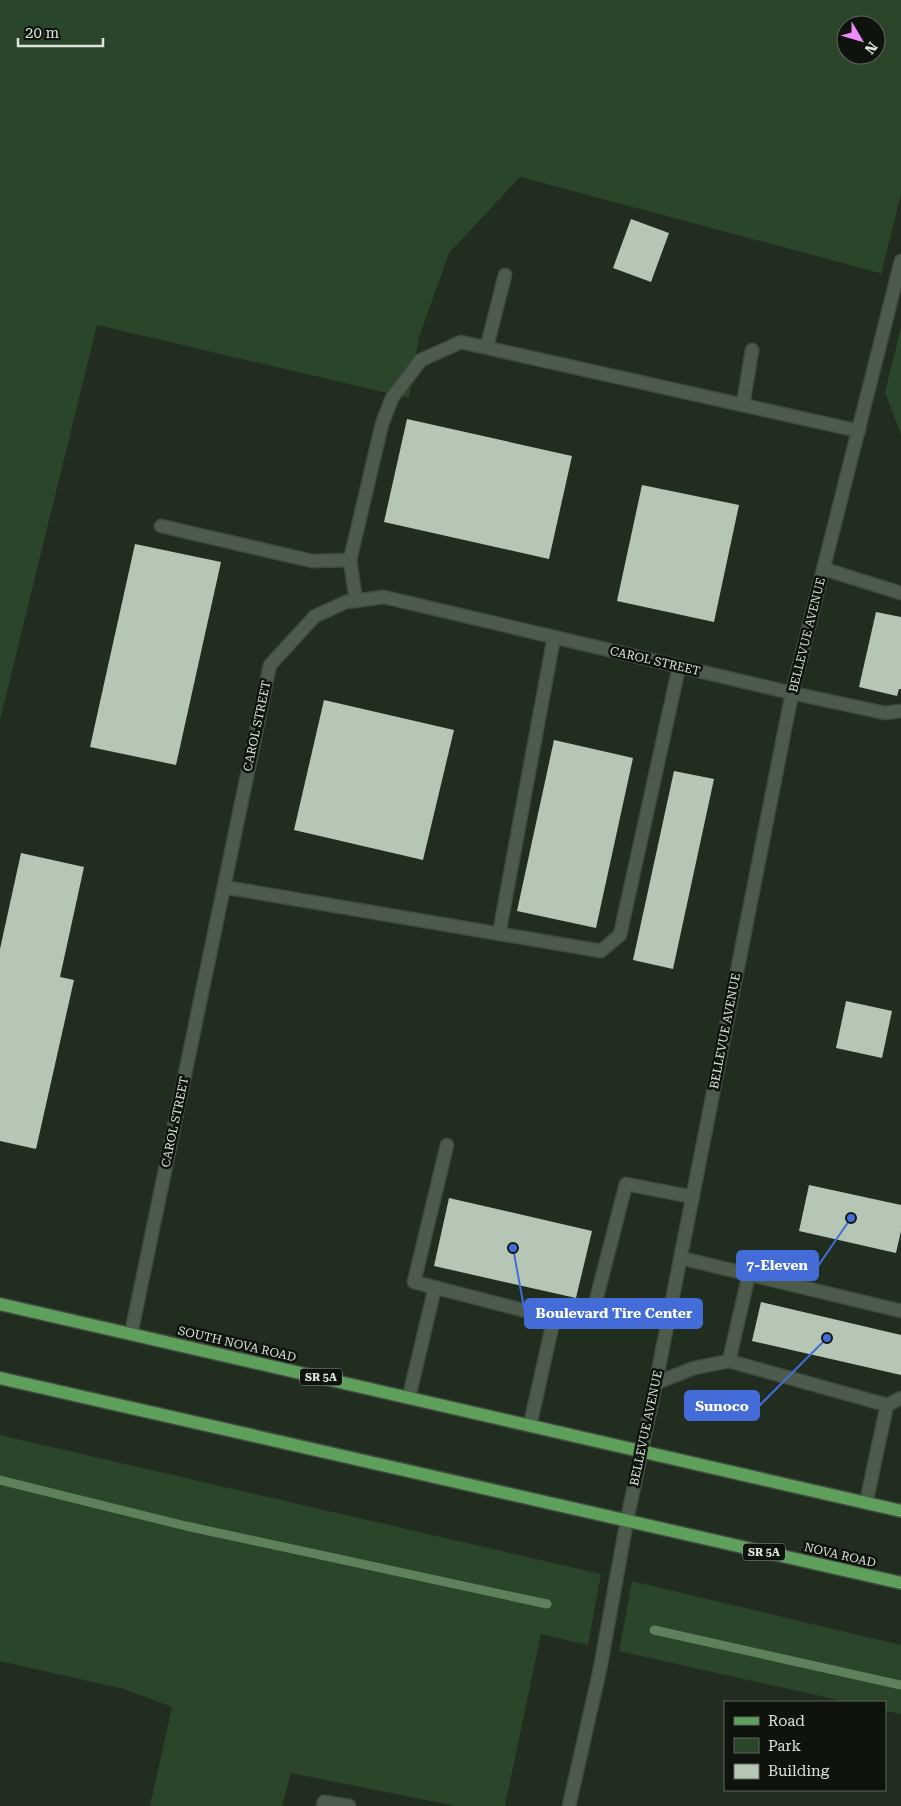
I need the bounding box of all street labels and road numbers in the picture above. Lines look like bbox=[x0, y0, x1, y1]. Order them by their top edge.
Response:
street label: BELLEVUE AVENUE bbox=[786, 576, 828, 694]
street label: CAROL STREET bbox=[608, 644, 702, 678]
street label: CAROL STREET bbox=[241, 679, 273, 773]
street label: BELLEVUE AVENUE bbox=[707, 972, 743, 1090]
street label: CAROL STREET bbox=[159, 1075, 191, 1169]
street label: SOUTH NOVA ROAD bbox=[177, 1324, 297, 1364]
road number: SR 5A bbox=[300, 1368, 342, 1385]
street label: BELLEVUE AVENUE bbox=[627, 1369, 665, 1487]
street label: NOVA ROAD bbox=[803, 1540, 877, 1570]
road number: SR 5A bbox=[743, 1544, 785, 1560]

